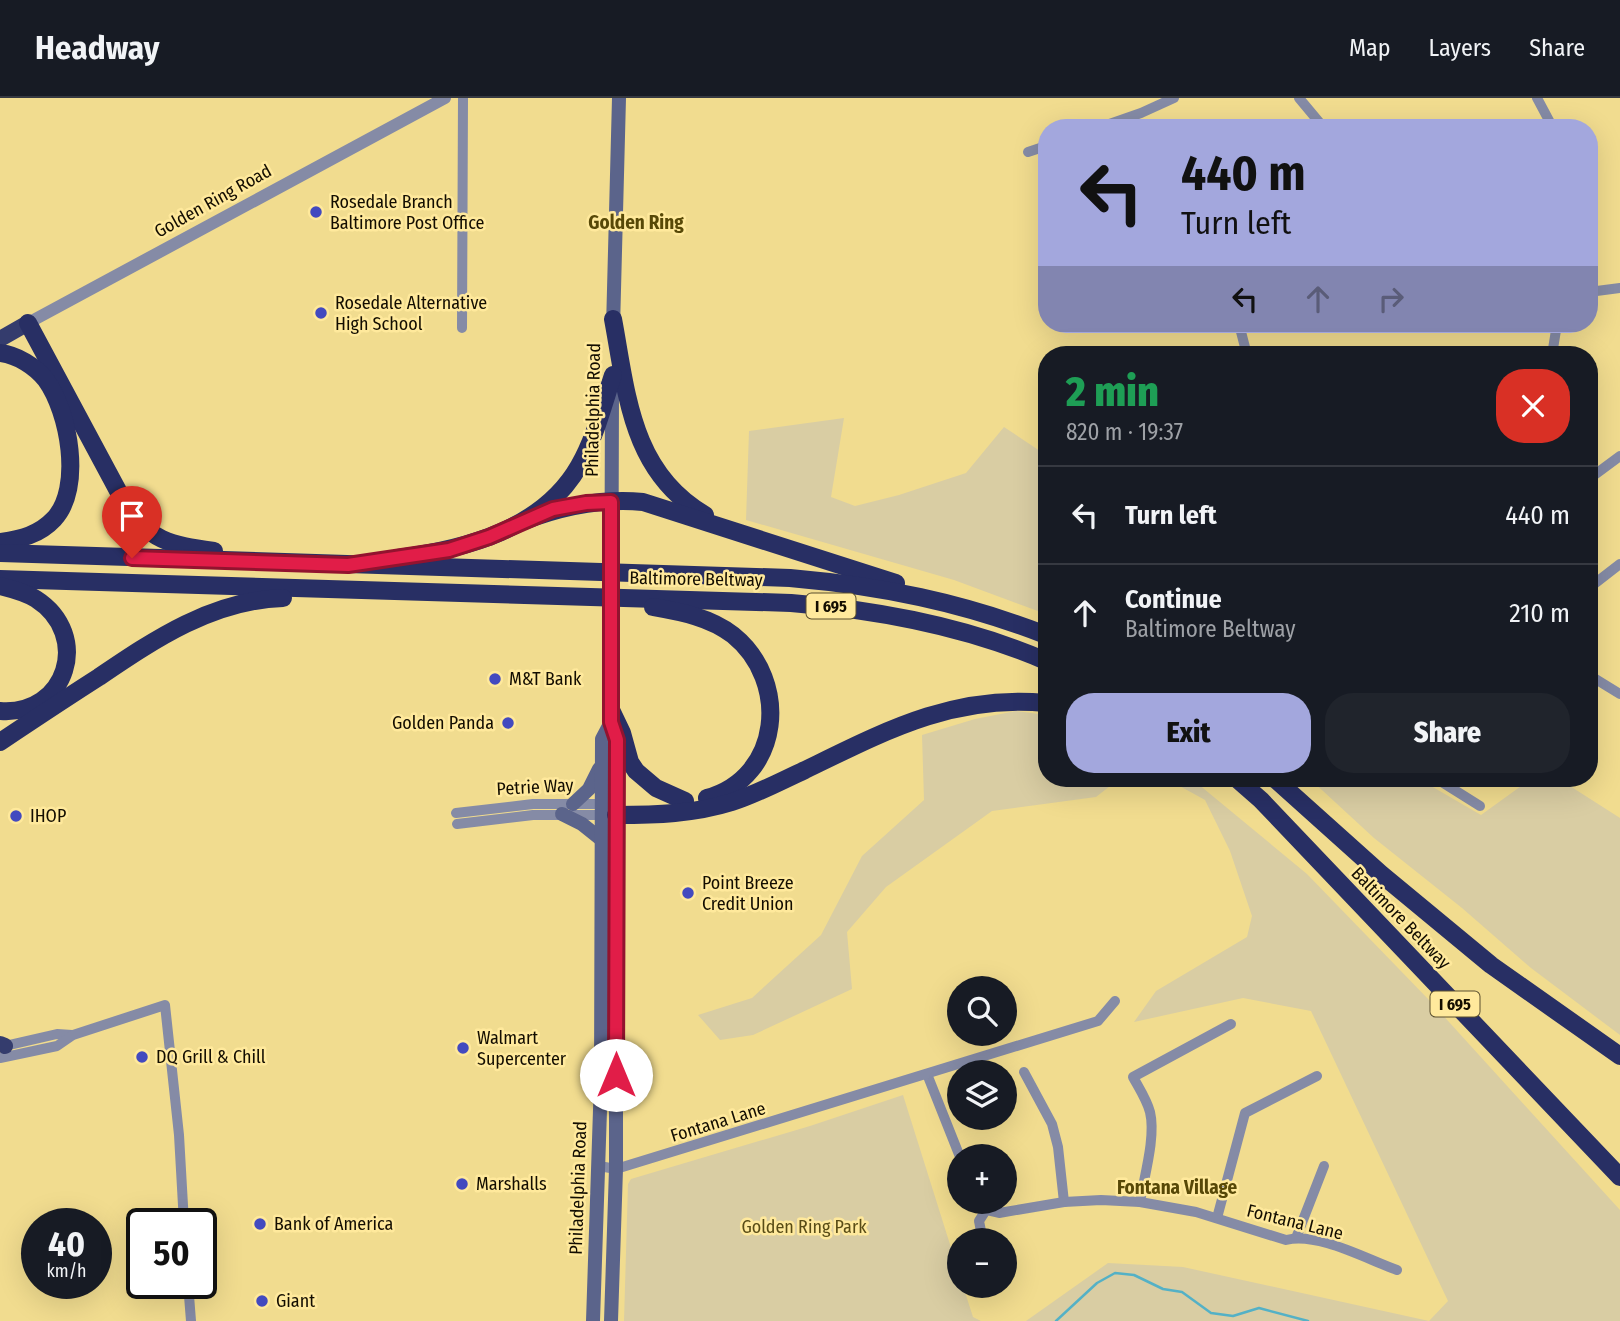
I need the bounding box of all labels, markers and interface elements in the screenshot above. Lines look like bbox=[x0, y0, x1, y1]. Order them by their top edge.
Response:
text: Headway bbox=[35, 28, 159, 68]
text: Map bbox=[1349, 34, 1391, 62]
text: Layers bbox=[1429, 34, 1491, 62]
text: Share bbox=[1529, 34, 1585, 62]
text: 440 m bbox=[1181, 144, 1306, 203]
icon: left bbox=[1066, 147, 1157, 238]
street label: Golden Ring Road bbox=[151, 160, 275, 242]
place label: Rosedale Branch Baltimore Post Office bbox=[330, 191, 485, 234]
marker: Rosedale Branch Baltimore Post Office bbox=[308, 204, 324, 220]
text: Turn left bbox=[1181, 204, 1291, 242]
district label: Golden Ring bbox=[588, 211, 684, 234]
icon: left bbox=[1226, 280, 1264, 318]
icon: ahead bbox=[1299, 280, 1337, 318]
icon: right bbox=[1372, 280, 1410, 318]
place label: Rosedale Alternative High School bbox=[335, 292, 487, 335]
marker: Rosedale Alternative High School bbox=[313, 305, 329, 321]
street label: Philadelphia Road bbox=[581, 343, 605, 477]
text: 2 min bbox=[1066, 367, 1159, 417]
button: close bbox=[1496, 369, 1570, 443]
text: 820 m · 19:37 bbox=[1066, 418, 1183, 446]
pin bbox=[102, 486, 162, 558]
icon: left bbox=[1066, 496, 1104, 534]
icon: arrive bbox=[113, 497, 151, 535]
text: Turn left bbox=[1125, 500, 1217, 531]
text: 440 m bbox=[1505, 500, 1570, 531]
street label: Baltimore Beltway bbox=[629, 567, 763, 591]
text: Continue bbox=[1125, 584, 1222, 615]
road number: I 695 bbox=[806, 593, 856, 618]
icon: ahead bbox=[1066, 594, 1104, 632]
text: 210 m bbox=[1509, 598, 1570, 629]
text: Baltimore Beltway bbox=[1125, 615, 1295, 643]
place label: M&T Bank bbox=[509, 668, 582, 690]
marker: M&T Bank bbox=[487, 671, 503, 687]
button: Exit bbox=[1066, 693, 1311, 773]
button: Share bbox=[1325, 693, 1570, 773]
place label: Golden Panda bbox=[392, 712, 494, 734]
marker: Golden Panda bbox=[500, 715, 516, 731]
street label: Petrie Way bbox=[496, 774, 574, 800]
place label: IHOP bbox=[30, 805, 66, 827]
marker: IHOP bbox=[8, 808, 24, 824]
street label: Baltimore Beltway bbox=[1347, 862, 1455, 974]
place label: Point Breeze Credit Union bbox=[702, 872, 794, 915]
marker: Point Breeze Credit Union bbox=[680, 885, 696, 901]
map controls bbox=[947, 976, 1017, 1298]
button: search bbox=[947, 976, 1017, 1046]
road number: I 695 bbox=[1430, 991, 1480, 1016]
place label: Walmart Supercenter bbox=[477, 1027, 567, 1070]
position arrow bbox=[579, 1038, 653, 1112]
marker: Walmart Supercenter bbox=[455, 1040, 471, 1056]
place label: DQ Grill & Chill bbox=[156, 1046, 266, 1068]
marker: DQ Grill & Chill bbox=[134, 1049, 150, 1065]
button: layers bbox=[947, 1060, 1017, 1130]
street label: Fontana Lane bbox=[668, 1097, 768, 1147]
street label: Philadelphia Road bbox=[565, 1121, 591, 1255]
button: + bbox=[947, 1144, 1017, 1214]
place label: Marshalls bbox=[476, 1173, 547, 1195]
marker: Marshalls bbox=[454, 1176, 470, 1192]
district label: Fontana Village bbox=[1117, 1176, 1237, 1199]
street label: Fontana Lane bbox=[1245, 1199, 1345, 1245]
speed limit sign: 50 bbox=[126, 1208, 217, 1299]
place label: Bank of America bbox=[274, 1213, 394, 1235]
marker: Bank of America bbox=[252, 1216, 268, 1232]
park label: Golden Ring Park bbox=[741, 1216, 867, 1238]
text: 40 bbox=[48, 1223, 85, 1265]
button: − bbox=[947, 1228, 1017, 1298]
text: km/h bbox=[46, 1260, 87, 1282]
place label: Giant bbox=[276, 1290, 315, 1312]
marker: Giant bbox=[254, 1293, 270, 1309]

